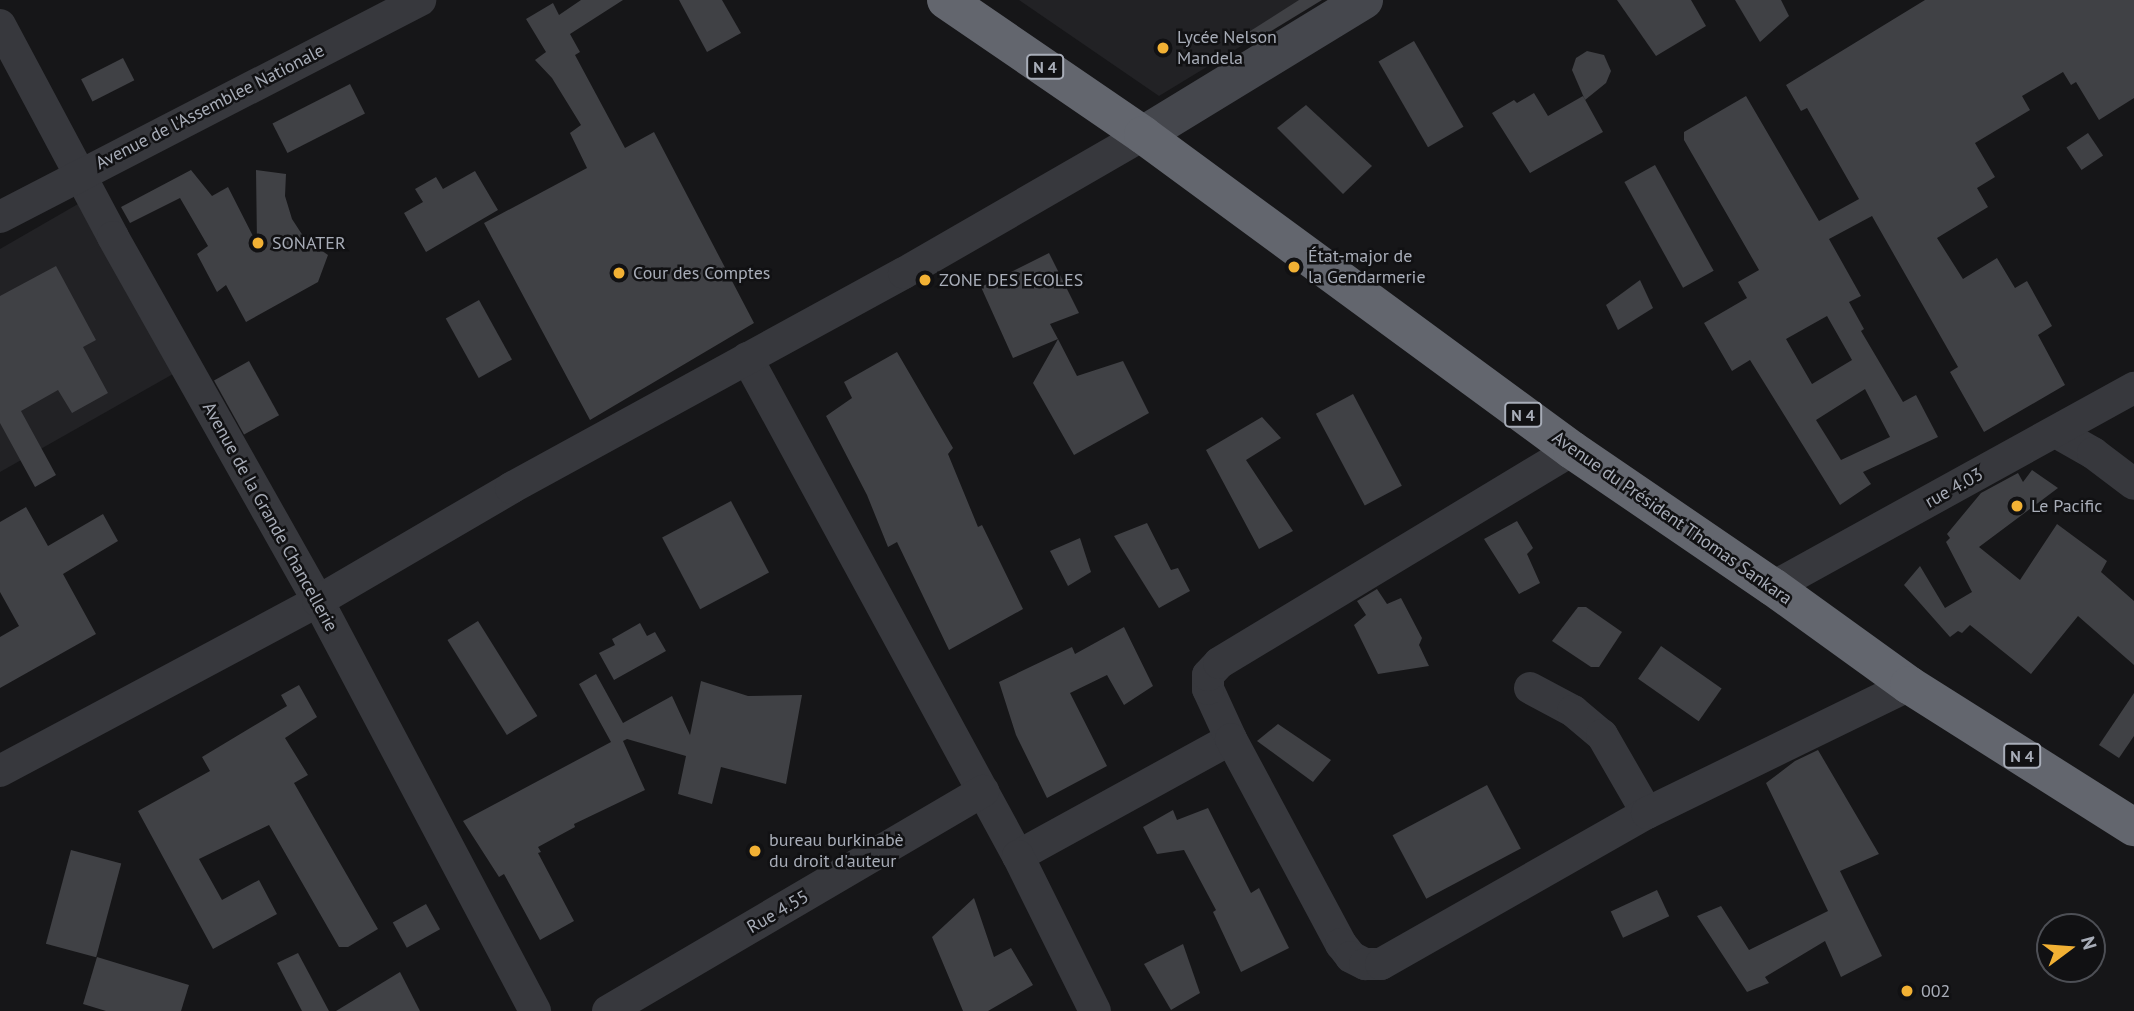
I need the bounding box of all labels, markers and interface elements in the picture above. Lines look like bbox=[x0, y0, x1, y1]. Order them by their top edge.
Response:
place label: Lycée Nelson Mandela bbox=[1177, 27, 1277, 70]
street label: Avenue de l'Assemblee Nationale bbox=[92, 40, 328, 174]
marker: Lycée Nelson Mandela bbox=[1155, 40, 1171, 56]
road number: N 4 bbox=[1026, 54, 1064, 80]
place label: SONATER bbox=[272, 232, 346, 254]
marker: SONATER bbox=[250, 235, 266, 251]
place label: État-major de la Gendarmerie bbox=[1308, 246, 1426, 288]
marker: État-major de la Gendarmerie bbox=[1286, 259, 1302, 275]
place label: Cour des Comptes bbox=[633, 262, 770, 284]
marker: Cour des Comptes bbox=[611, 265, 627, 281]
place label: ZONE DES ECOLES bbox=[939, 269, 1083, 291]
marker: ZONE DES ECOLES bbox=[917, 272, 933, 288]
street label: Avenue de la Grande Chancellerie bbox=[198, 399, 342, 635]
road number: N 4 bbox=[1504, 402, 1542, 428]
street label: Avenue du Président Thomas Sankara bbox=[1548, 426, 1796, 610]
street label: rue 4.03 bbox=[1921, 463, 1987, 513]
place label: Le Pacific bbox=[2031, 495, 2102, 517]
marker: Le Pacific bbox=[2009, 498, 2025, 514]
road number: N 4 bbox=[2003, 744, 2041, 768]
place label: bureau burkinabè du droit d'auteur bbox=[769, 830, 904, 872]
marker: bureau burkinabè du droit d'auteur bbox=[747, 843, 763, 859]
street label: Rue 4.55 bbox=[743, 886, 813, 938]
north arrow bbox=[2036, 913, 2106, 983]
text: N bbox=[2076, 933, 2103, 952]
place label: 002 bbox=[1921, 980, 1950, 1002]
marker: 002 bbox=[1899, 983, 1915, 999]

